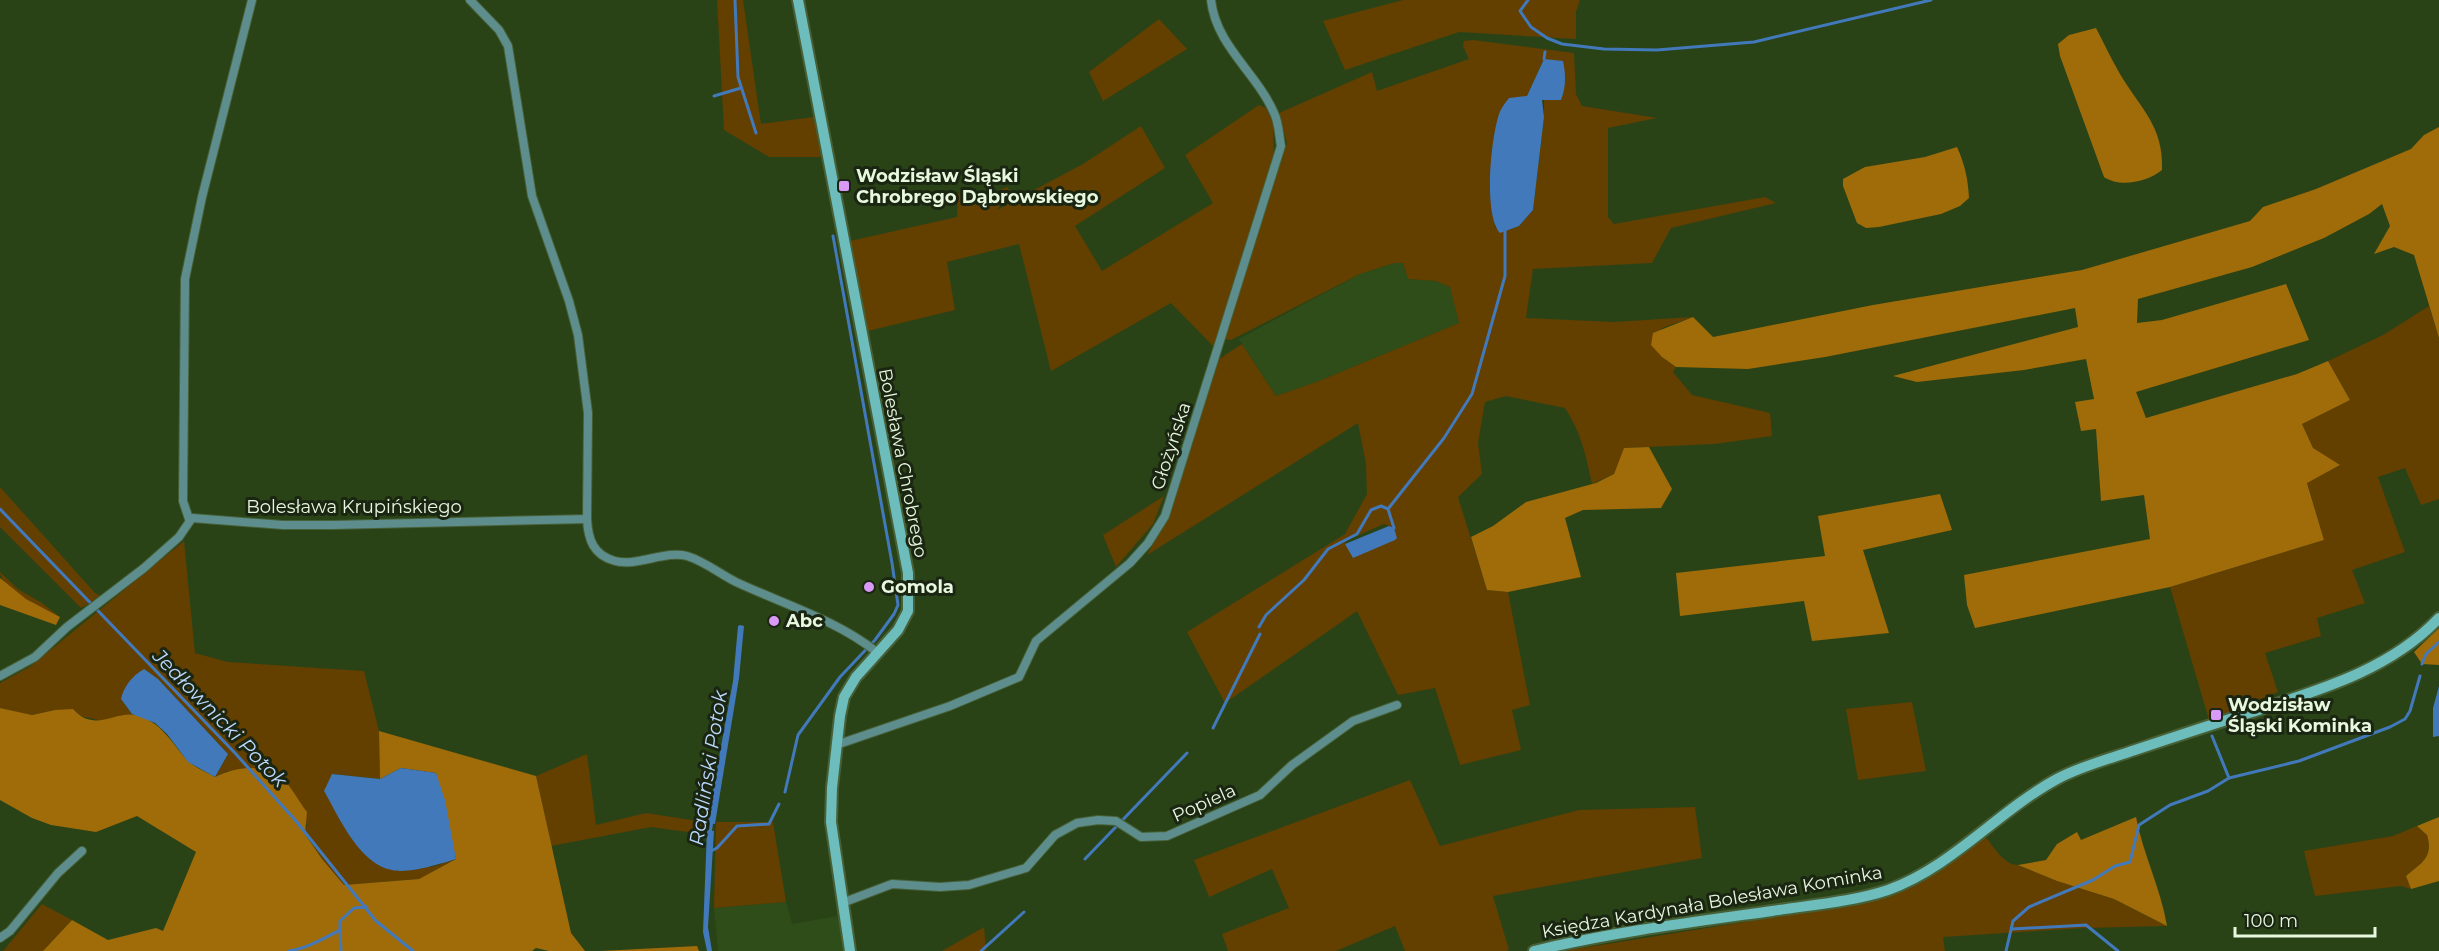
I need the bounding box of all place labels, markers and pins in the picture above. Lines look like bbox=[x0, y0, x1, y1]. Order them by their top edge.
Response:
place label: Wodzisław Śląski Chrobrego Dąbrowskiego bbox=[856, 165, 1099, 208]
marker: Wodzisław Śląski Chrobrego Dąbrowskiego bbox=[837, 179, 851, 193]
place label: Gomola bbox=[881, 576, 954, 598]
marker: Gomola bbox=[862, 580, 876, 594]
place label: Abc bbox=[785, 610, 823, 632]
marker: Abc bbox=[767, 614, 781, 628]
place label: Wodzisław Śląski Kominka bbox=[2228, 694, 2372, 737]
marker: Wodzisław Śląski Kominka bbox=[2209, 708, 2223, 722]

